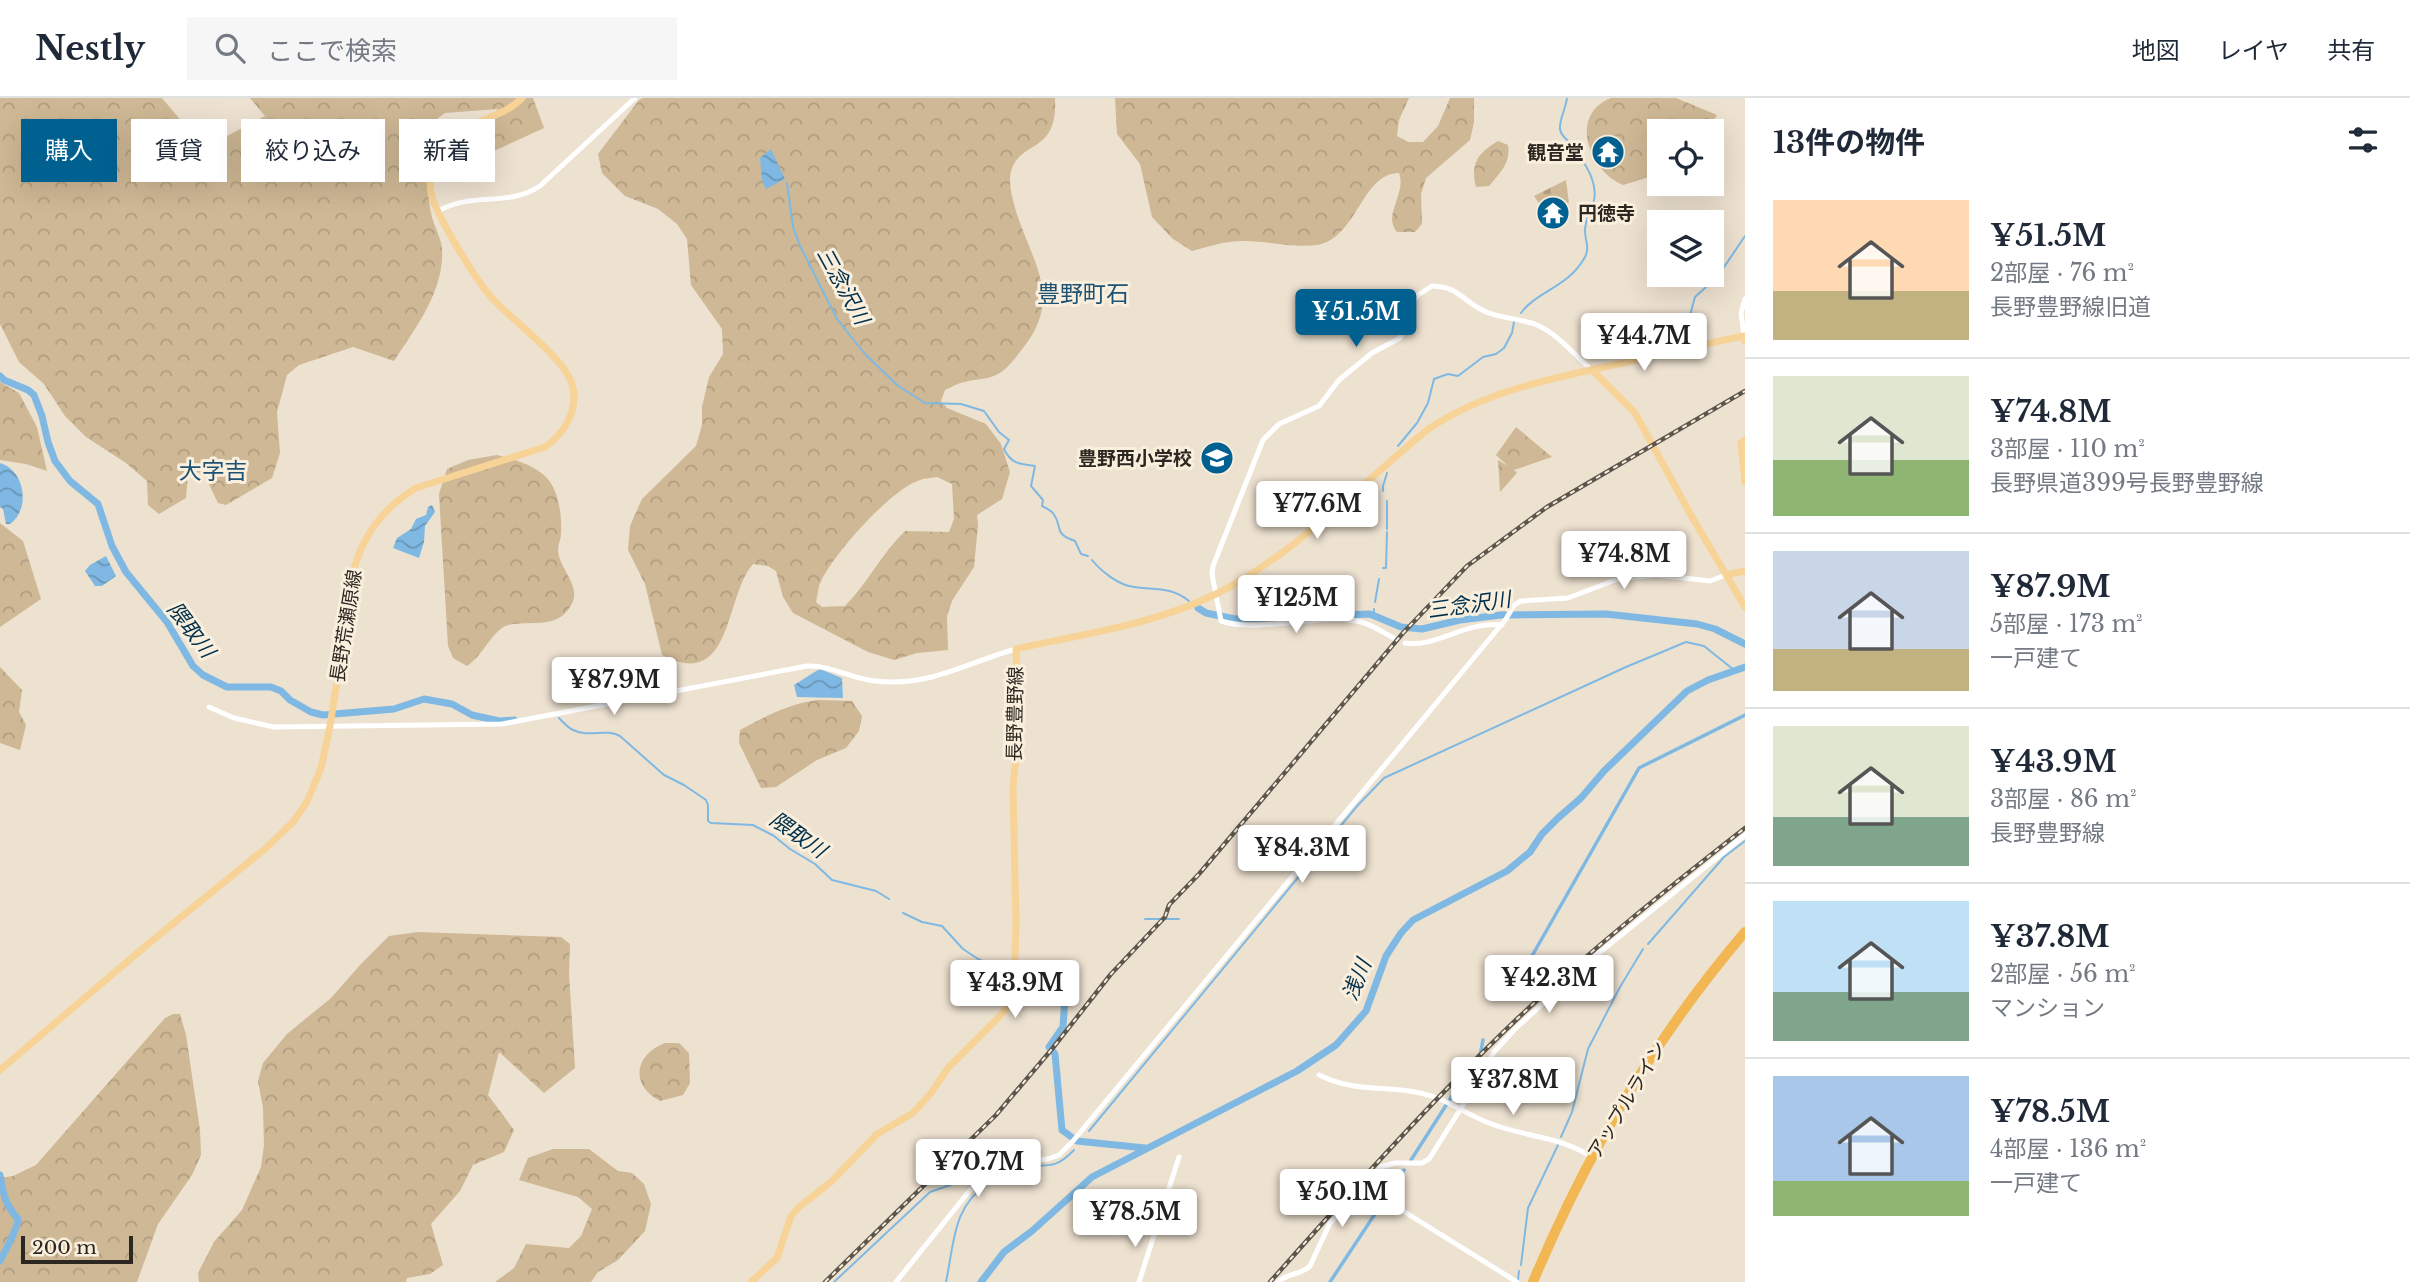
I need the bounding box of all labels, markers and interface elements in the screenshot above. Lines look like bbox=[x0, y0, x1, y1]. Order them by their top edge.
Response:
search box bbox=[187, 17, 677, 80]
text: Nestly bbox=[35, 28, 145, 69]
icon: search bbox=[211, 29, 249, 67]
text: ここで検索 bbox=[267, 35, 397, 67]
text: 地図 bbox=[2132, 36, 2180, 65]
text: レイヤ bbox=[2218, 36, 2289, 65]
text: 共有 bbox=[2327, 36, 2375, 65]
chip: 購入 bbox=[21, 119, 117, 182]
chip: 賃貸 bbox=[131, 119, 227, 182]
chip: 絞り込み bbox=[241, 119, 385, 182]
chip: 新着 bbox=[399, 119, 495, 182]
map controls bbox=[1647, 119, 1724, 287]
button: locate bbox=[1647, 119, 1724, 196]
icon: filters bbox=[2344, 121, 2382, 159]
text: 13件の物件 bbox=[1773, 124, 1925, 161]
temple icon: 観音堂 bbox=[1589, 133, 1627, 171]
place label: 観音堂 bbox=[1527, 141, 1584, 164]
temple icon: 円徳寺 bbox=[1534, 194, 1572, 232]
place label: 円徳寺 bbox=[1578, 202, 1635, 225]
button: layers bbox=[1647, 210, 1724, 287]
text: ¥51.5M bbox=[1990, 217, 2106, 254]
icon: home bbox=[1829, 228, 1913, 312]
water label: 三念沢川 bbox=[811, 243, 876, 331]
text: 2部屋 · 76 m² bbox=[1990, 259, 2134, 287]
district label: 豊野町石 bbox=[1037, 280, 1129, 308]
pin: ¥51.5M bbox=[1299, 289, 1413, 349]
text: 長野豊野線旧道 bbox=[1990, 293, 2151, 321]
text: ¥51.5M bbox=[1311, 298, 1401, 326]
pin: ¥44.7M bbox=[1587, 314, 1701, 373]
text: ¥44.7M bbox=[1597, 322, 1691, 350]
text: ¥74.8M bbox=[1990, 393, 2112, 430]
icon: home bbox=[1829, 404, 1913, 488]
text: 3部屋 · 110 m² bbox=[1990, 435, 2145, 463]
school or university icon: 豊野西小学校 bbox=[1198, 439, 1236, 477]
place label: 豊野西小学校 bbox=[1078, 447, 1192, 470]
district label: 大字吉 bbox=[179, 457, 248, 485]
text: 長野県道399号長野豊野線 bbox=[1990, 469, 2264, 497]
pin: ¥77.6M bbox=[1260, 482, 1374, 541]
text: ¥77.6M bbox=[1272, 490, 1362, 518]
pin: ¥74.8M bbox=[1567, 532, 1681, 591]
text: ¥74.8M bbox=[1577, 540, 1671, 568]
street label: 長野荒瀬原線 bbox=[326, 568, 366, 684]
text: ¥87.9M bbox=[1990, 568, 2111, 605]
pin: ¥125M bbox=[1247, 575, 1345, 635]
icon: home bbox=[1829, 579, 1913, 663]
text: ¥125M bbox=[1254, 584, 1338, 612]
water label: 三念沢川 bbox=[1426, 586, 1514, 624]
water label: 隈取川 bbox=[162, 597, 222, 665]
text: 5部屋 · 173 m² bbox=[1990, 610, 2143, 638]
text: 一戸建て bbox=[1990, 644, 2082, 672]
pin: ¥87.9M bbox=[557, 658, 671, 717]
text: ¥87.9M bbox=[568, 666, 660, 694]
street label: 長野豊野線 bbox=[1003, 666, 1027, 762]
text: ¥43.9M bbox=[1990, 743, 2117, 780]
icon: home bbox=[1829, 754, 1913, 838]
text: 3部屋 · 86 m² bbox=[1990, 785, 2137, 813]
water label: 隈取川 bbox=[765, 806, 833, 865]
text: 長野豊野線 bbox=[1990, 819, 2105, 847]
pin: ¥84.3M bbox=[1245, 826, 1359, 885]
text: ¥84.3M bbox=[1254, 834, 1350, 862]
text: ¥37.8M bbox=[1990, 918, 2110, 955]
icon: home bbox=[1829, 929, 1913, 1013]
water label: 浅川 bbox=[1337, 954, 1378, 1004]
pin: ¥42.3M bbox=[1492, 956, 1606, 1015]
pin: ¥43.9M bbox=[958, 960, 1072, 1020]
text: 2部屋 · 56 m² bbox=[1990, 960, 2136, 988]
text: ¥42.3M bbox=[1501, 964, 1597, 992]
text: ¥43.9M bbox=[966, 969, 1064, 997]
text: マンション bbox=[1990, 994, 2105, 1022]
street label: アップルライン bbox=[1583, 1037, 1671, 1163]
pin: ¥37.8M bbox=[1456, 1058, 1570, 1117]
text: ¥37.8M bbox=[1467, 1066, 1559, 1094]
text: ¥78.5M bbox=[1990, 1093, 2110, 1130]
icon: home bbox=[1829, 1104, 1913, 1188]
text: 4部屋 · 136 m² bbox=[1990, 1135, 2146, 1163]
pin: ¥70.7M bbox=[921, 1140, 1035, 1199]
text: ¥70.7M bbox=[932, 1148, 1024, 1176]
text: 一戸建て bbox=[1990, 1169, 2082, 1197]
pin: ¥50.1M bbox=[1285, 1170, 1399, 1229]
text: ¥50.1M bbox=[1296, 1178, 1388, 1206]
pin: ¥78.5M bbox=[1078, 1190, 1192, 1249]
text: ¥78.5M bbox=[1089, 1198, 1181, 1226]
scale bar bbox=[21, 1233, 133, 1265]
text: 200 m bbox=[32, 1236, 97, 1259]

